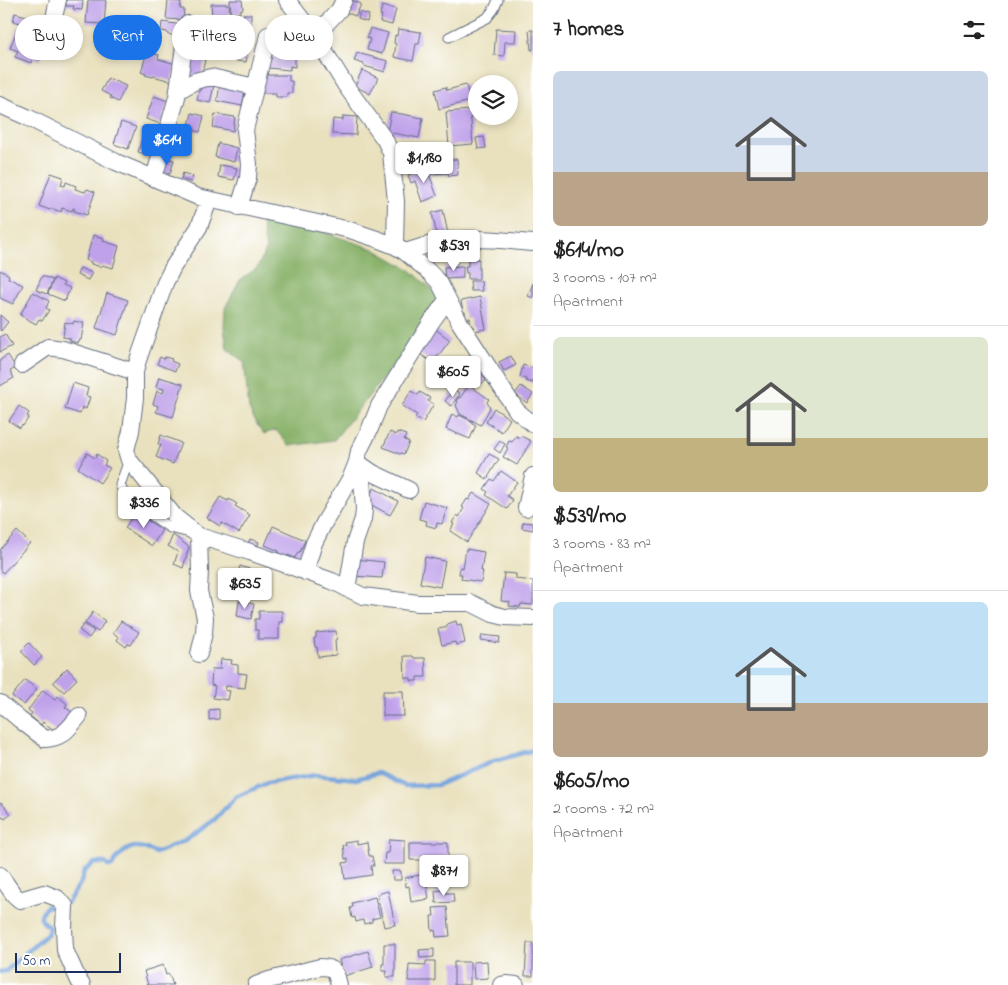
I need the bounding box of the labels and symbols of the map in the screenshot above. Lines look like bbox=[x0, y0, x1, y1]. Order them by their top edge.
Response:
pin: $614 bbox=[137, 124, 197, 166]
pin: $1,180 bbox=[383, 142, 465, 184]
pin: $539 bbox=[424, 230, 484, 272]
pin: $605 bbox=[423, 356, 483, 398]
pin: $336 bbox=[114, 486, 174, 529]
pin: $635 bbox=[215, 568, 275, 610]
pin: $871 bbox=[414, 854, 474, 897]
scale bar bbox=[15, 950, 121, 973]

